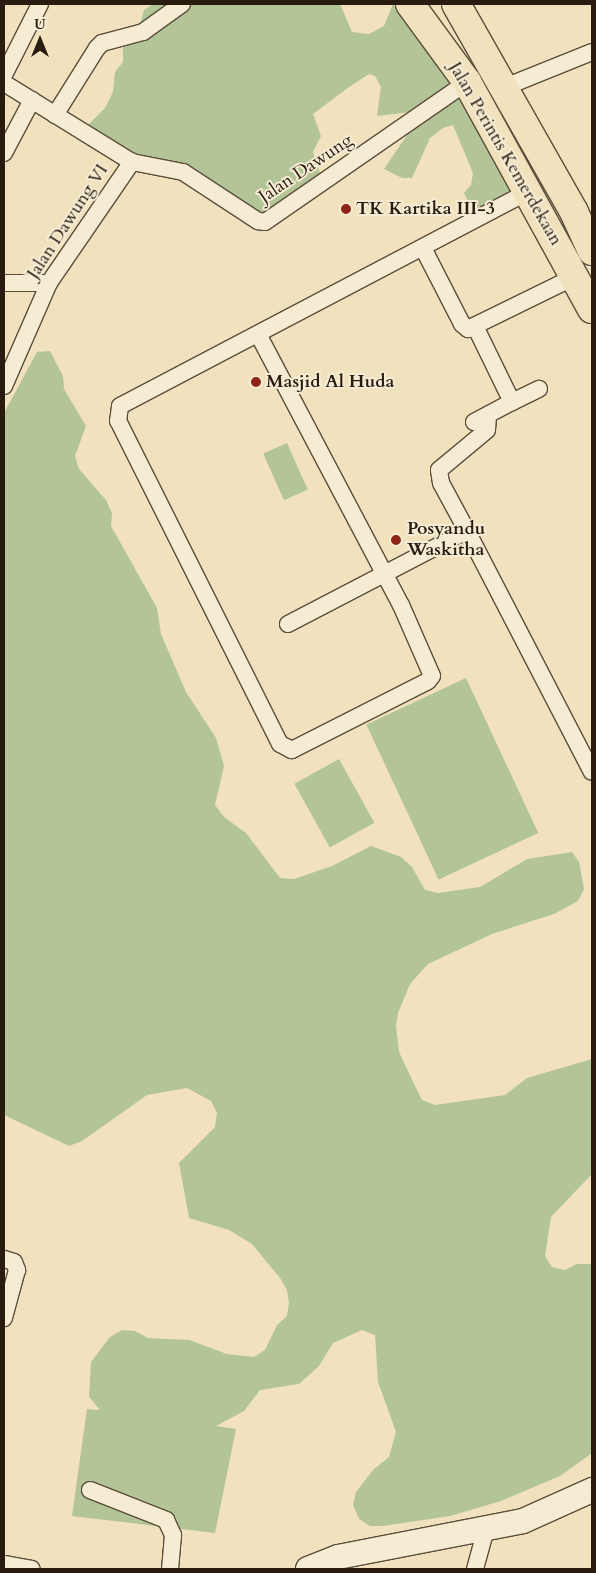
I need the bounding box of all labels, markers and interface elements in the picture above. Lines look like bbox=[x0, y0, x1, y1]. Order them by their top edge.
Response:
north arrow bbox=[15, 15, 65, 65]
text: U bbox=[34, 15, 46, 34]
street label: Jalan Perintis Kemerdekaan bbox=[444, 58, 566, 250]
street label: Jalan Dawung bbox=[255, 130, 357, 208]
street label: Jalan Dawung VI bbox=[23, 161, 113, 283]
place label: TK Kartika III-3 bbox=[356, 198, 495, 220]
marker: TK Kartika III-3 bbox=[340, 203, 352, 215]
place label: Masjid Al Huda bbox=[266, 371, 394, 393]
marker: Masjid Al Huda bbox=[250, 376, 262, 388]
place label: Posyandu Waskitha bbox=[407, 519, 485, 562]
marker: Posyandu Waskitha bbox=[389, 533, 403, 547]

